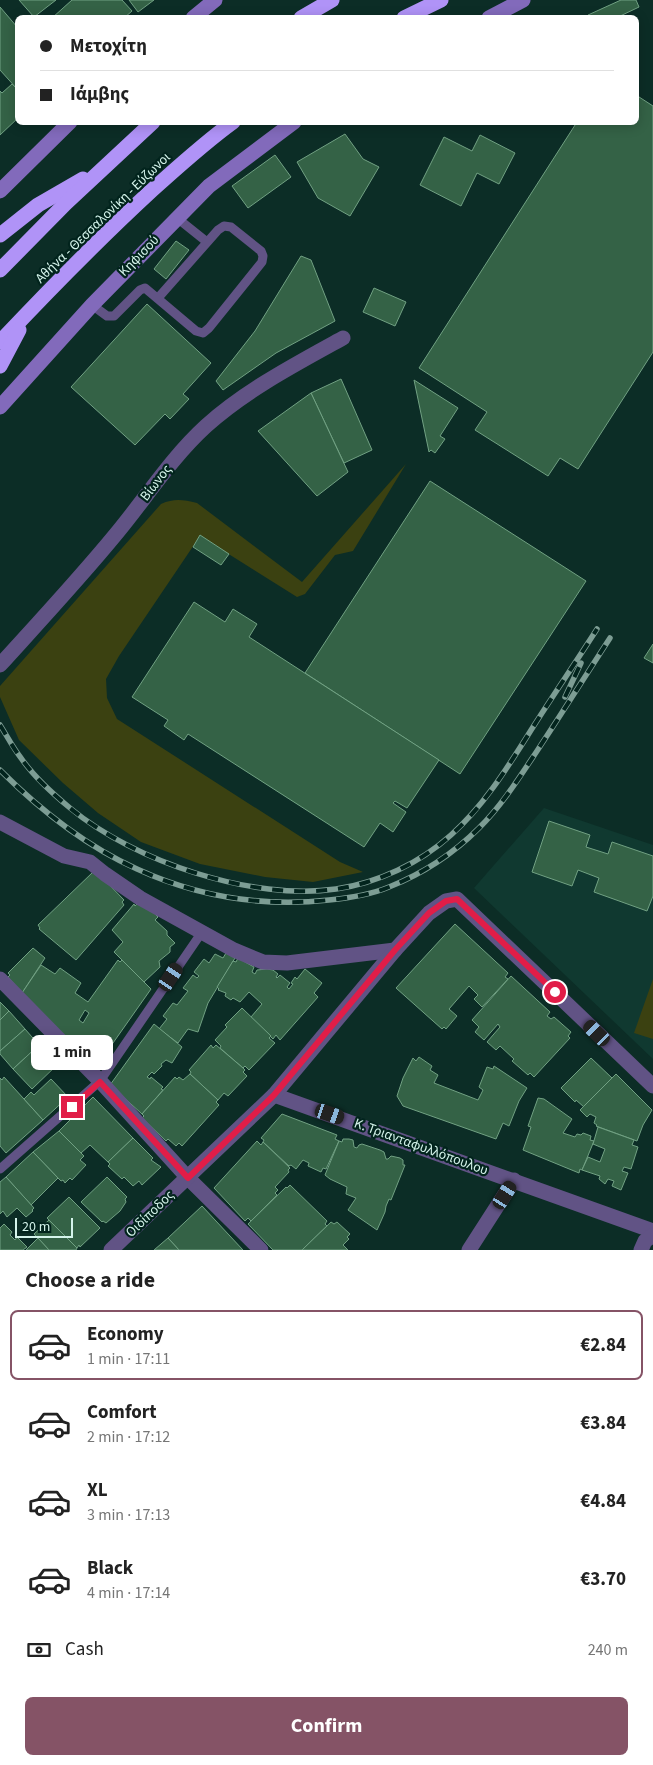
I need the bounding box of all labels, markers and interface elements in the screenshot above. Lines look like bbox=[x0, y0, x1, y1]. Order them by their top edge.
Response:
text: Μετοχίτη bbox=[70, 33, 147, 60]
text: Ιάμβης bbox=[70, 81, 129, 108]
street label: Αθήνα - Θεσσαλονίκη - Εύζωνοι bbox=[31, 148, 175, 288]
street label: Κηφισού bbox=[114, 231, 164, 281]
street label: Βίωνος bbox=[135, 461, 177, 505]
car bbox=[156, 960, 185, 994]
route start bbox=[544, 981, 566, 1003]
car bbox=[580, 1017, 613, 1049]
callout: 1 min bbox=[31, 1034, 113, 1070]
text: 1 min bbox=[53, 1041, 91, 1063]
route end bbox=[61, 1096, 83, 1118]
car bbox=[313, 1102, 346, 1126]
street label: Κ. Τριανταφυλλόπουλου bbox=[351, 1113, 491, 1181]
car bbox=[490, 1178, 519, 1212]
street label: Οιδίποδος bbox=[121, 1186, 179, 1242]
scale bar bbox=[15, 1215, 72, 1238]
text: 20 m bbox=[22, 1217, 50, 1237]
text: Choose a ride bbox=[25, 1264, 155, 1296]
text: Economy bbox=[87, 1321, 164, 1348]
icon: car bbox=[27, 1323, 72, 1368]
text: €2.84 bbox=[580, 1332, 626, 1359]
text: 1 min · 17:11 bbox=[87, 1348, 170, 1370]
text: Comfort bbox=[87, 1399, 157, 1426]
icon: car bbox=[27, 1401, 72, 1446]
text: €3.84 bbox=[580, 1410, 626, 1437]
text: 2 min · 17:12 bbox=[87, 1426, 170, 1448]
text: XL bbox=[87, 1477, 108, 1504]
icon: car bbox=[27, 1479, 72, 1524]
text: €4.84 bbox=[580, 1488, 626, 1515]
text: 3 min · 17:13 bbox=[87, 1504, 170, 1526]
text: Black bbox=[87, 1555, 133, 1582]
icon: car bbox=[27, 1557, 72, 1602]
text: €3.70 bbox=[580, 1566, 626, 1593]
text: 4 min · 17:14 bbox=[87, 1582, 170, 1604]
icon: cash bbox=[25, 1636, 53, 1664]
text: Cash bbox=[65, 1636, 104, 1663]
text: 240 m bbox=[588, 1639, 628, 1661]
button: Confirm bbox=[25, 1697, 628, 1755]

